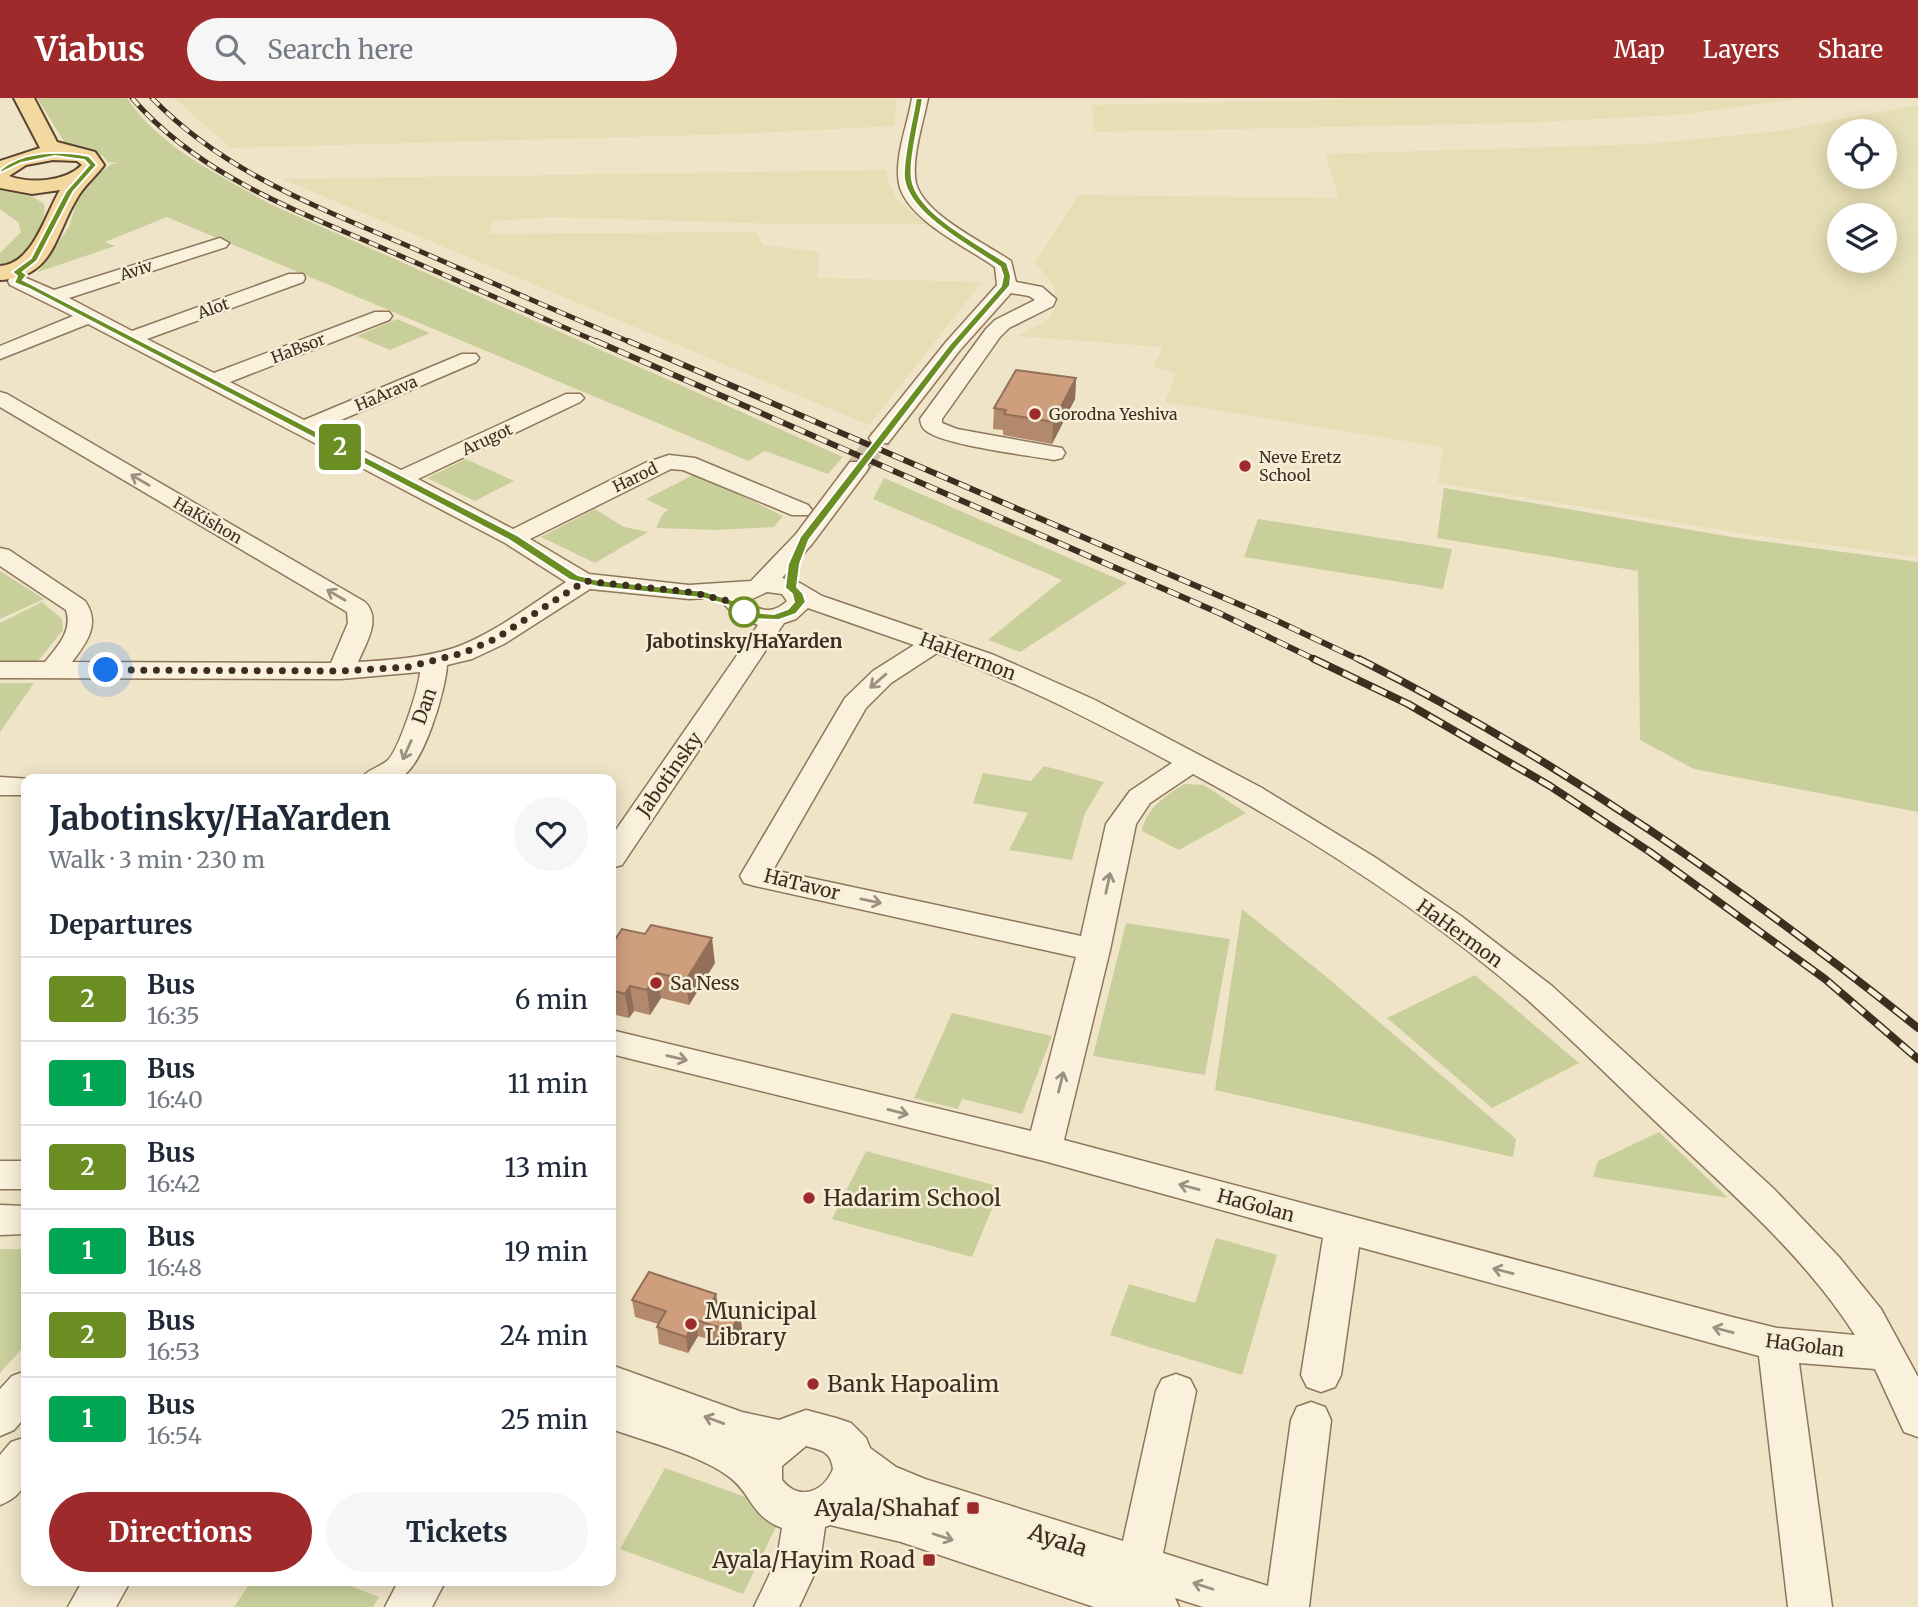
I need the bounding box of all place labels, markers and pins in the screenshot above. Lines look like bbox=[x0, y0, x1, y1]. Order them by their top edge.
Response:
place label: Gorodna Yeshiva bbox=[1049, 404, 1178, 424]
marker: Gorodna Yeshiva bbox=[1027, 406, 1043, 422]
place label: Neve Eretz School bbox=[1259, 447, 1341, 485]
marker: Neve Eretz School bbox=[1237, 458, 1253, 474]
marker: Jabotinsky/HaYarden bbox=[729, 597, 759, 627]
place label: Jabotinsky/HaYarden bbox=[645, 629, 842, 653]
place label: Sa Ness bbox=[670, 971, 740, 995]
marker: Sa Ness bbox=[648, 975, 664, 991]
place label: Hadarim School bbox=[823, 1183, 1001, 1212]
marker: Hadarim School bbox=[801, 1190, 817, 1206]
place label: Municipal Library bbox=[705, 1296, 817, 1351]
marker: Municipal Library bbox=[683, 1316, 699, 1332]
place label: Bank Hapoalim bbox=[827, 1369, 999, 1398]
marker: Bank Hapoalim bbox=[805, 1376, 821, 1392]
place label: Ayala/Shahaf bbox=[813, 1493, 960, 1522]
marker: Ayala/Shahaf bbox=[965, 1500, 981, 1516]
place label: Ayala/Hayim Road bbox=[711, 1545, 915, 1574]
marker: Ayala/Hayim Road bbox=[921, 1552, 937, 1568]

